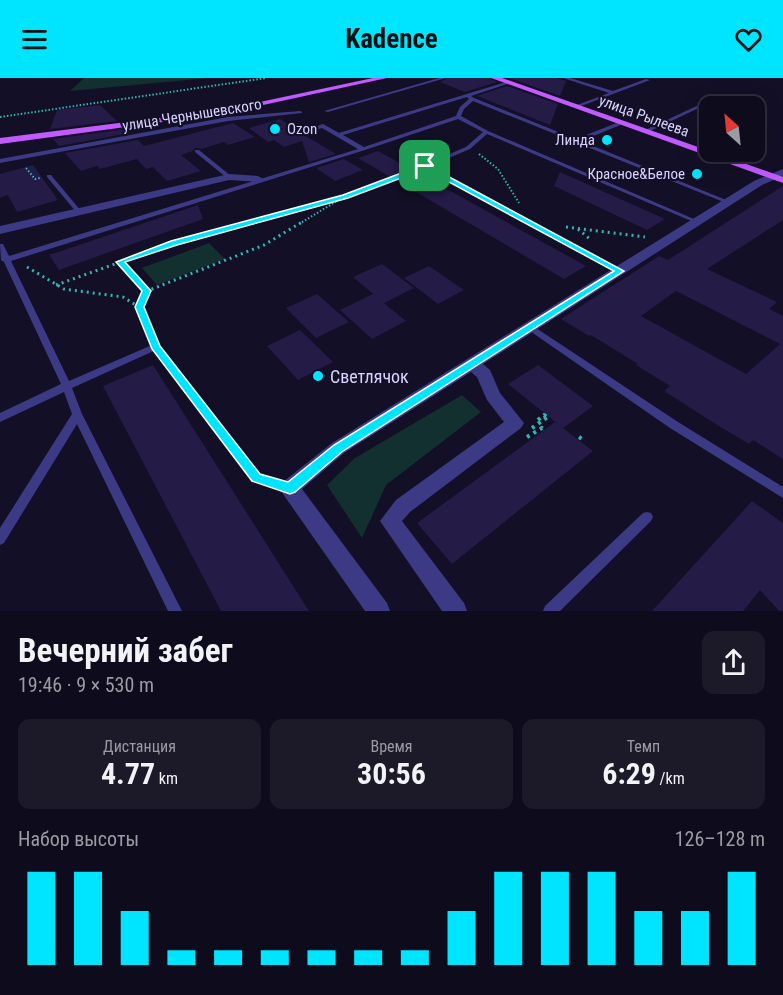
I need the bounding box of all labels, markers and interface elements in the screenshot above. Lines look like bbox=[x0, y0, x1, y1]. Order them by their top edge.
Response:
icon: menu bbox=[18, 23, 51, 56]
text: Kadence bbox=[345, 23, 438, 55]
icon: heart bbox=[732, 23, 765, 56]
street label: улица Рылеева bbox=[596, 91, 692, 141]
street label: улица Чернышевского bbox=[121, 95, 263, 135]
north arrow bbox=[699, 96, 765, 162]
map controls bbox=[699, 96, 765, 162]
place label: Ozon bbox=[287, 120, 317, 138]
marker: Ozon bbox=[268, 122, 282, 136]
place label: Линда bbox=[555, 131, 595, 149]
marker: Линда bbox=[600, 133, 614, 147]
pin bbox=[399, 140, 450, 191]
icon: arrive bbox=[408, 149, 441, 182]
place label: Красное&Белое bbox=[587, 165, 685, 183]
marker: Красное&Белое bbox=[690, 167, 704, 181]
place label: Светлячок bbox=[330, 366, 409, 387]
marker: Светлячок bbox=[311, 369, 325, 383]
text: Вечерний забег bbox=[18, 631, 233, 670]
button: share bbox=[702, 631, 765, 694]
text: 19:46 · 9 × 530 m bbox=[18, 673, 154, 697]
text: Дистанция bbox=[103, 737, 176, 756]
text: Время bbox=[370, 737, 413, 756]
text: Темп bbox=[627, 737, 660, 756]
text: 4.77 bbox=[101, 756, 155, 791]
text: 30:56 bbox=[357, 756, 426, 791]
text: 6:29 bbox=[602, 756, 656, 791]
text: km bbox=[155, 769, 178, 788]
text: /km bbox=[656, 769, 685, 788]
text: Набор высоты bbox=[18, 827, 139, 851]
text: 126–128 m bbox=[675, 827, 765, 851]

